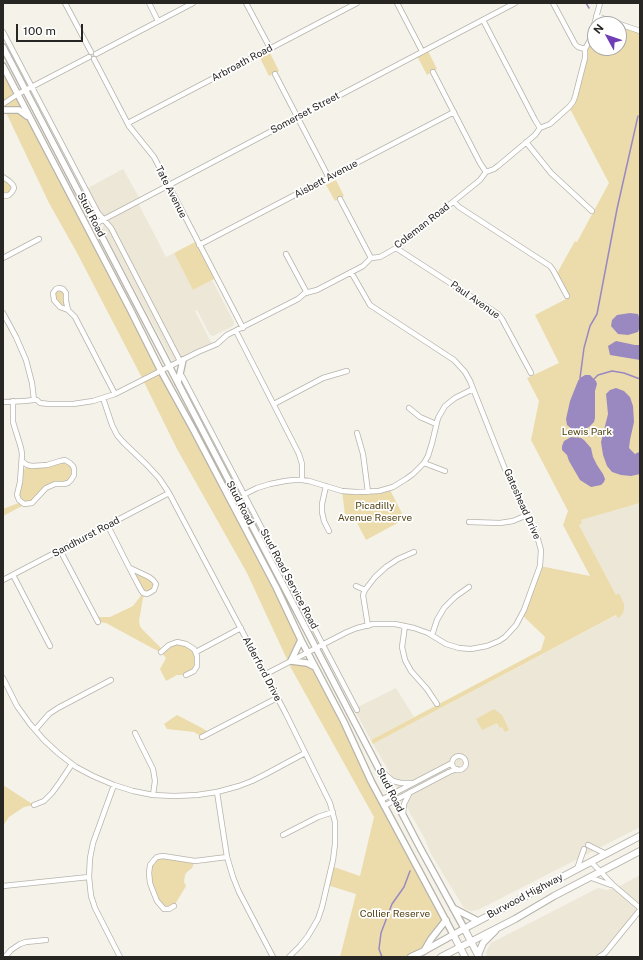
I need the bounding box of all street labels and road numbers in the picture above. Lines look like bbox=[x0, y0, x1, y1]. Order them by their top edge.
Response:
street label: Arbroath Road bbox=[209, 42, 275, 84]
street label: Somerset Street bbox=[268, 90, 342, 136]
street label: Aisbett Avenue bbox=[292, 157, 360, 201]
street label: Tate Avenue bbox=[153, 164, 189, 220]
street label: Stud Road bbox=[75, 191, 107, 239]
street label: Coleman Road bbox=[392, 201, 452, 251]
street label: Paul Avenue bbox=[448, 279, 502, 321]
street label: Gateshead Drive bbox=[501, 467, 543, 541]
street label: Stud Road bbox=[224, 479, 256, 527]
street label: Sandhurst Road bbox=[50, 514, 122, 560]
street label: Stud Road Service Road bbox=[257, 527, 321, 631]
street label: Alderford Drive bbox=[240, 635, 284, 703]
street label: Stud Road bbox=[374, 766, 406, 814]
street label: Burwood Highway bbox=[485, 871, 565, 921]

